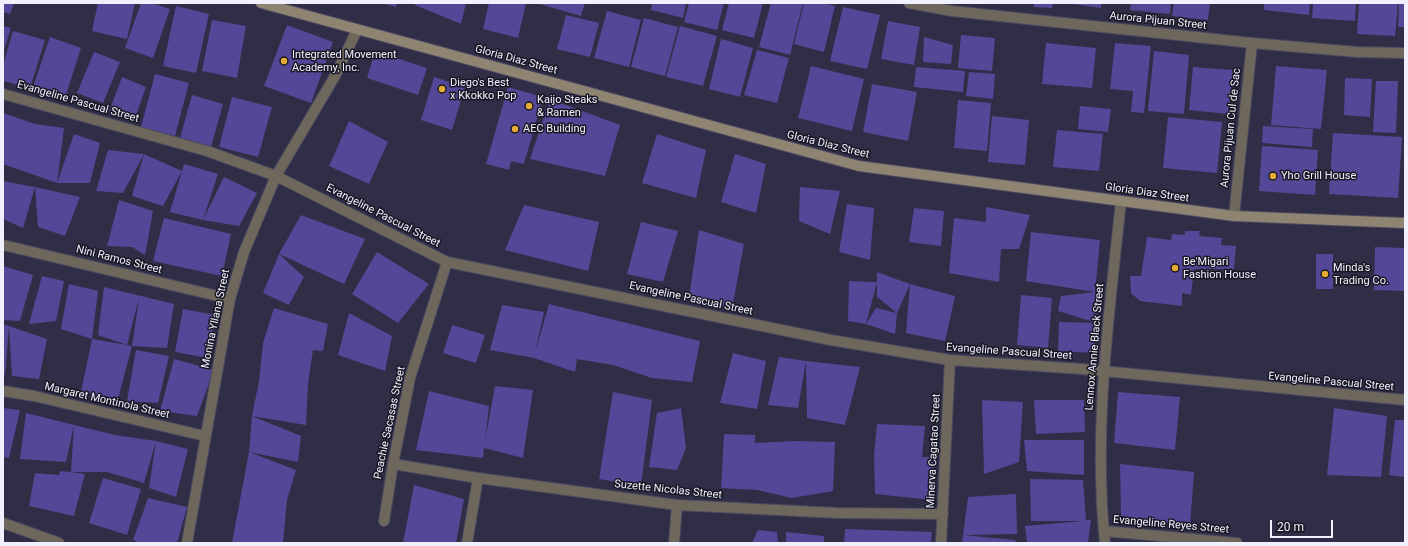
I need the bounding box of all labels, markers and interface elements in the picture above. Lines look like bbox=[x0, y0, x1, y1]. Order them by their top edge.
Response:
street label: Aurora Pijuan Street bbox=[1109, 9, 1207, 33]
street label: Gloria Diaz Street bbox=[473, 43, 559, 77]
place label: Integrated Movement Academy, Inc. bbox=[292, 48, 397, 74]
marker: Integrated Movement Academy, Inc. bbox=[279, 56, 289, 66]
street label: Aurora Pijuan Cul de Sac bbox=[1218, 68, 1244, 188]
place label: Diego's Best x Kkokko Pop bbox=[450, 76, 516, 102]
street label: Evangeline Pascual Street bbox=[16, 78, 140, 126]
marker: Diego's Best x Kkokko Pop bbox=[437, 84, 447, 94]
place label: Kaijo Steaks & Ramen bbox=[537, 93, 597, 119]
marker: Kaijo Steaks & Ramen bbox=[524, 101, 534, 111]
place label: AEC Building bbox=[523, 122, 586, 136]
marker: AEC Building bbox=[510, 124, 520, 134]
street label: Gloria Diaz Street bbox=[785, 128, 871, 162]
place label: Yho Grill House bbox=[1281, 169, 1356, 183]
marker: Yho Grill House bbox=[1268, 171, 1278, 181]
street label: Evangeline Pascual Street bbox=[324, 181, 442, 251]
street label: Gloria Diaz Street bbox=[1104, 181, 1190, 205]
street label: Nini Ramos Street bbox=[75, 243, 163, 277]
place label: Be'Migari Fashion House bbox=[1183, 255, 1256, 281]
place label: Minda's Trading Co. bbox=[1333, 261, 1389, 287]
marker: Be'Migari Fashion House bbox=[1170, 263, 1180, 273]
street label: Monina Yllana Street bbox=[199, 268, 233, 370]
marker: Minda's Trading Co. bbox=[1320, 269, 1330, 279]
street label: Evangeline Pascual Street bbox=[628, 279, 754, 319]
street label: Lennox Annie Black Street bbox=[1083, 283, 1107, 411]
street label: Evangeline Pascual Street bbox=[946, 341, 1072, 363]
street label: Peachie Sacasas Street bbox=[372, 365, 408, 481]
street label: Evangeline Pascual Street bbox=[1268, 370, 1394, 394]
street label: Margaret Montinola Street bbox=[43, 380, 171, 422]
street label: Minerva Cagatao Street bbox=[924, 393, 944, 509]
street label: Suzette Nicolas Street bbox=[614, 478, 722, 502]
scale bar bbox=[1272, 512, 1335, 538]
street label: Evangeline Reyes Street bbox=[1112, 513, 1230, 537]
text: 20 m bbox=[1277, 520, 1304, 534]

